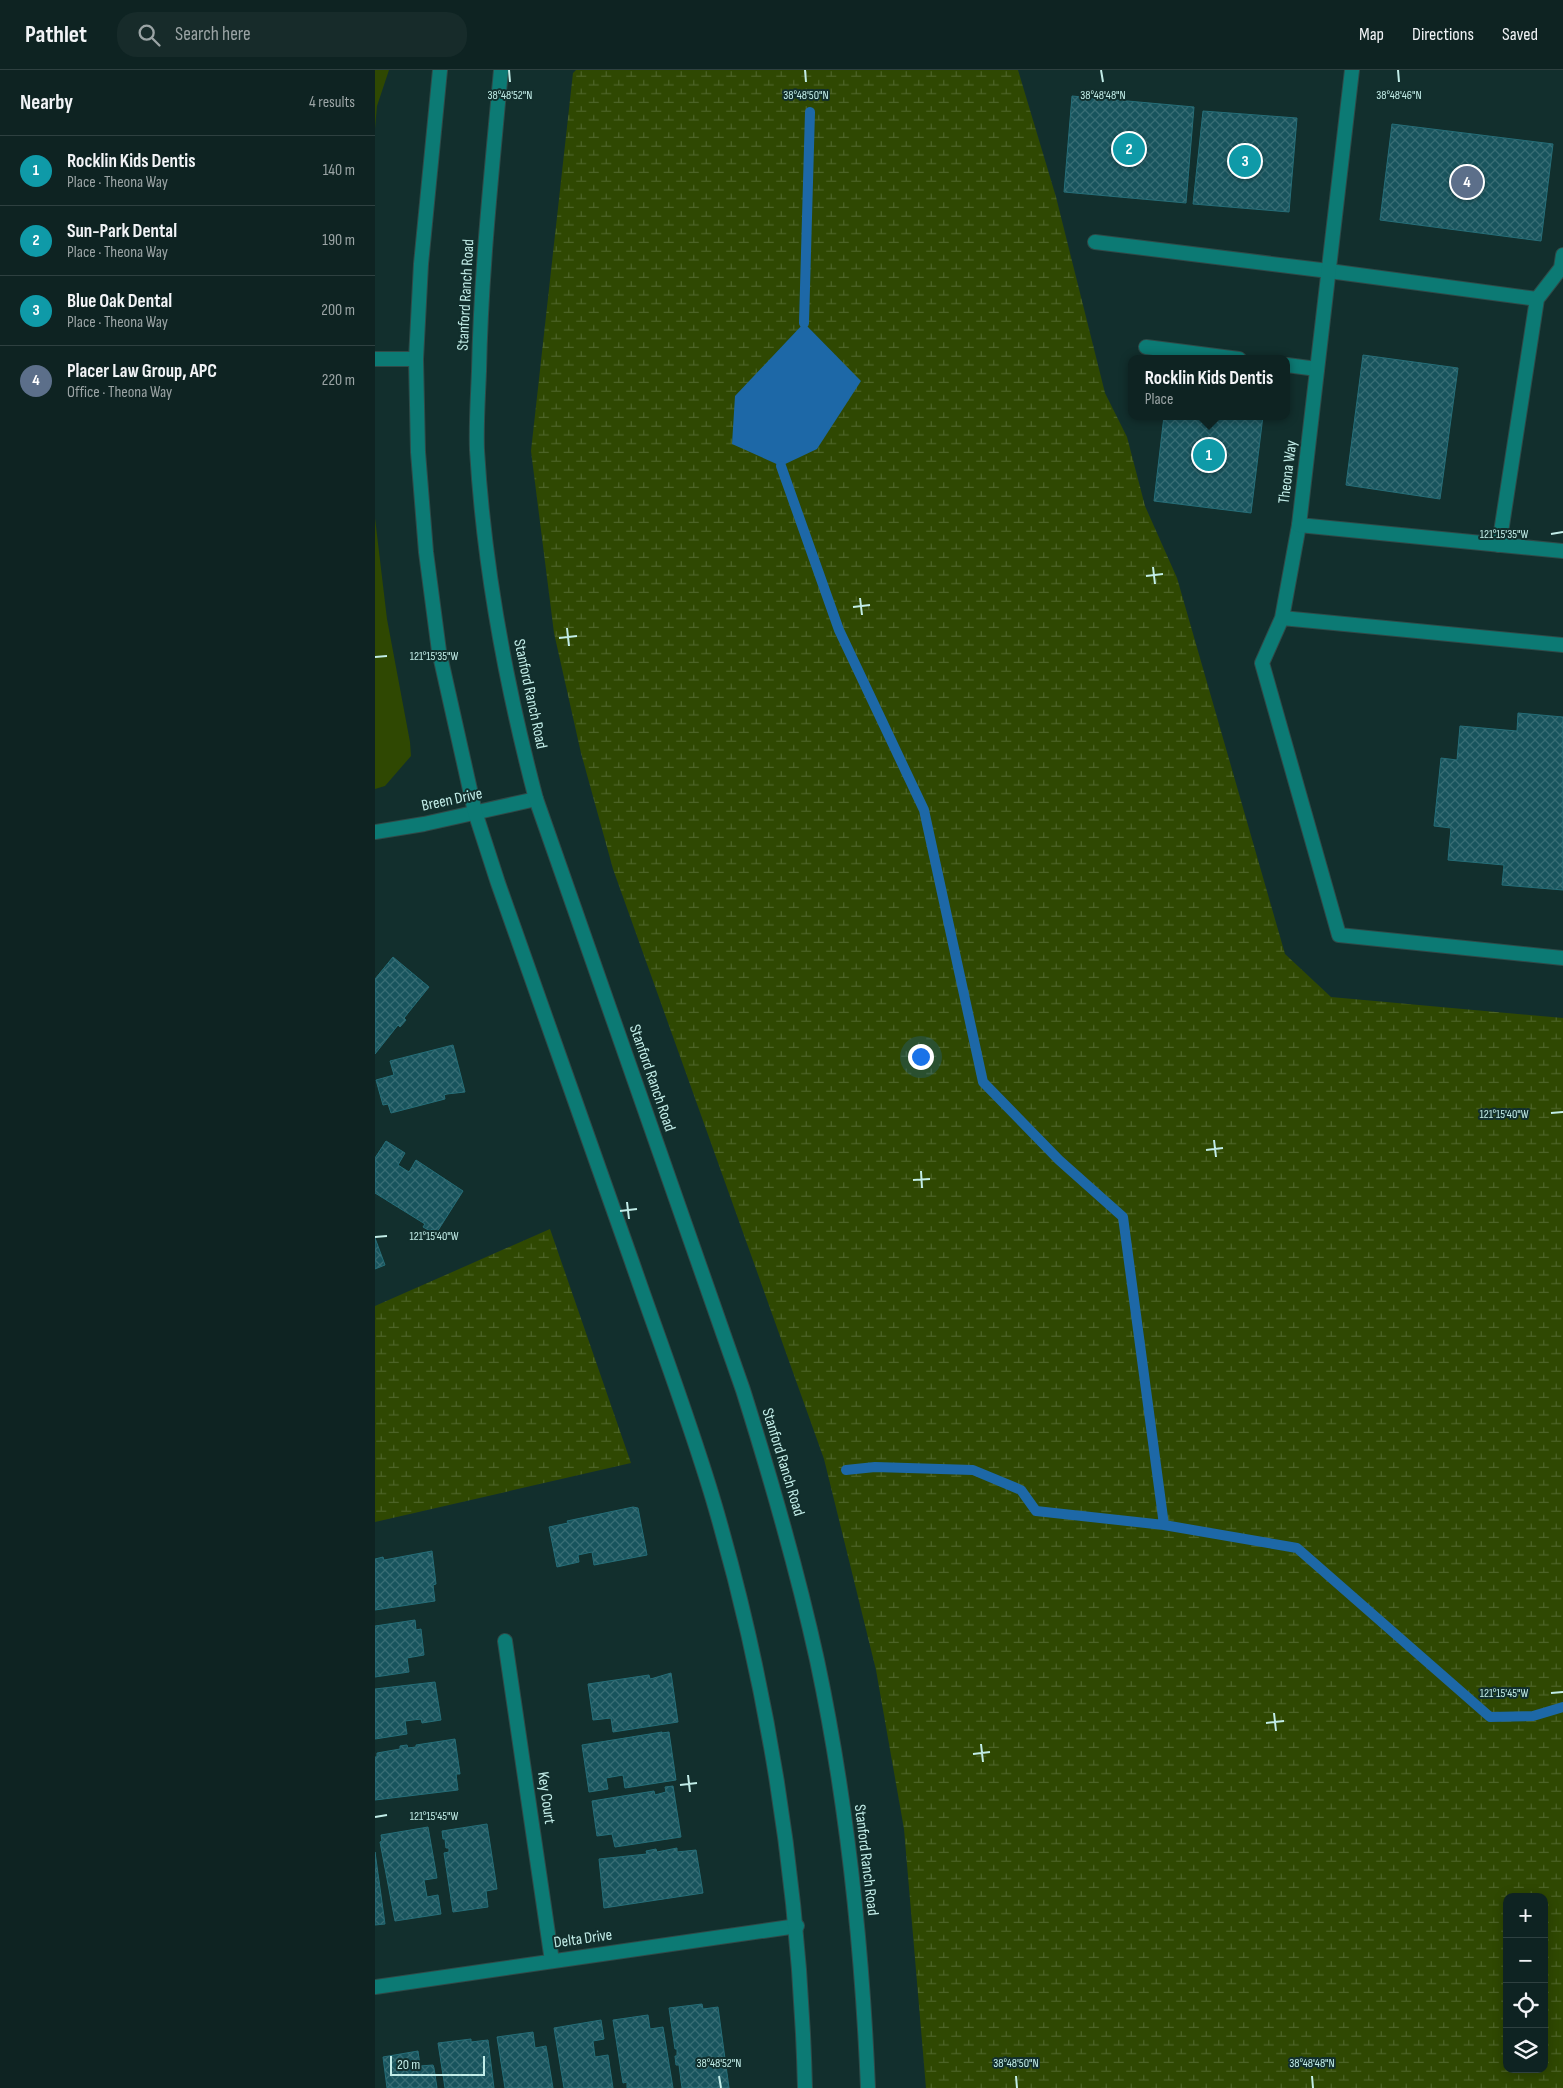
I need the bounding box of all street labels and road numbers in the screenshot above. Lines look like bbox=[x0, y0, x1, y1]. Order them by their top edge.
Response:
street label: Stanford Ranch Road bbox=[454, 239, 478, 351]
street label: Theona Way bbox=[1275, 439, 1301, 505]
street label: Stanford Ranch Road bbox=[509, 637, 551, 751]
street label: Breen Drive bbox=[420, 784, 484, 816]
street label: Stanford Ranch Road bbox=[625, 1022, 679, 1134]
street label: Stanford Ranch Road bbox=[758, 1406, 808, 1518]
street label: Key Court bbox=[533, 1771, 559, 1825]
street label: Stanford Ranch Road bbox=[850, 1803, 882, 1917]
street label: Delta Drive bbox=[553, 1926, 613, 1952]

